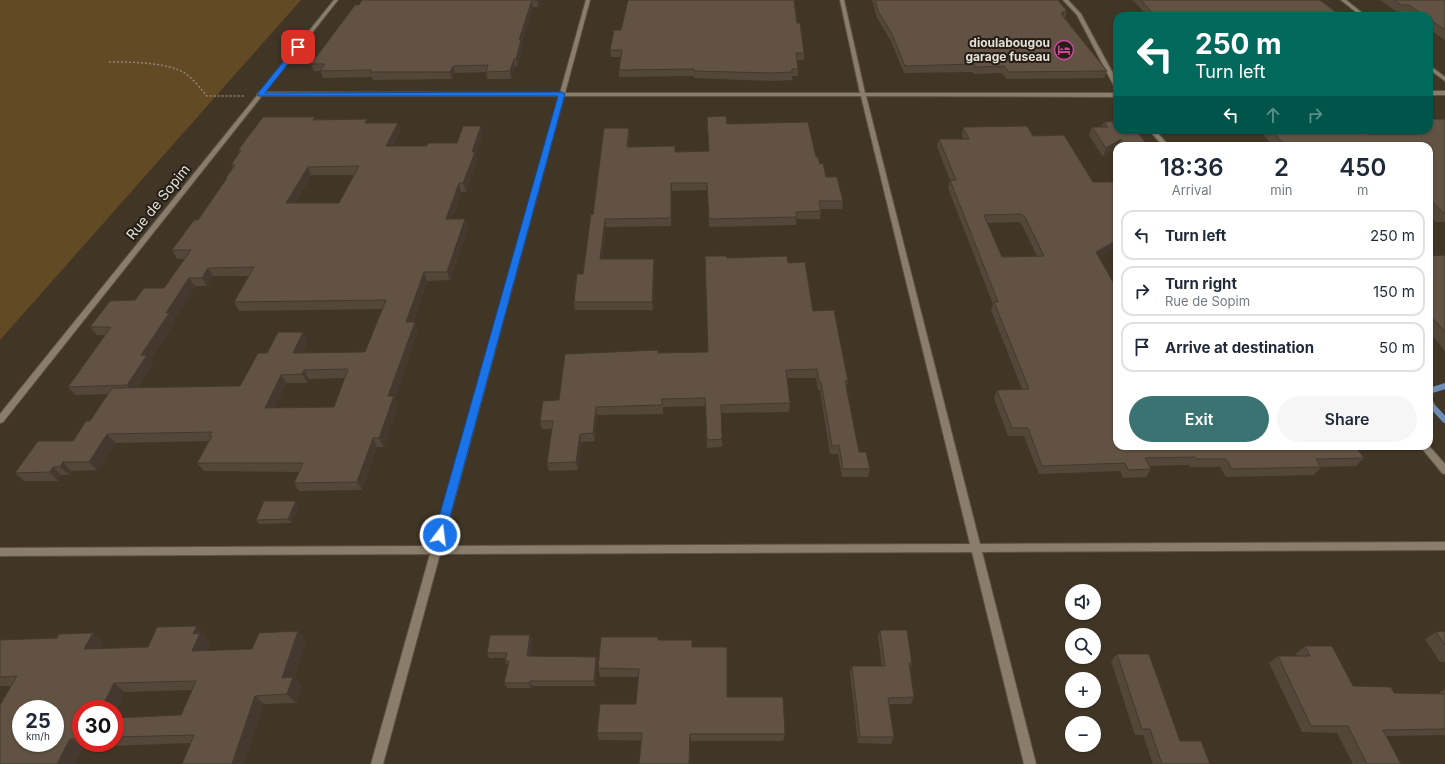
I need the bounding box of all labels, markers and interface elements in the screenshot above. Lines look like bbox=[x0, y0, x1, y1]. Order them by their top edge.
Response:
text: 250 m bbox=[1195, 27, 1282, 61]
icon: left bbox=[1129, 28, 1181, 80]
pin bbox=[281, 30, 315, 64]
place label: dioulabougou garage fuseau bbox=[966, 35, 1050, 64]
icon: arrive bbox=[287, 36, 309, 58]
hotel icon: dioulabougou garage fuseau bbox=[1053, 39, 1075, 61]
text: Turn left bbox=[1195, 61, 1265, 82]
icon: left bbox=[1220, 104, 1242, 126]
icon: ahead bbox=[1262, 104, 1284, 126]
icon: right bbox=[1304, 104, 1326, 126]
text: 18:36 bbox=[1160, 153, 1224, 182]
text: 2 bbox=[1274, 153, 1289, 182]
text: 450 bbox=[1339, 153, 1386, 182]
street label: Rue de Sopim bbox=[122, 161, 193, 243]
text: Arrival bbox=[1172, 182, 1212, 198]
text: min bbox=[1270, 182, 1293, 198]
text: m bbox=[1357, 182, 1368, 198]
icon: left bbox=[1131, 224, 1153, 246]
text: Turn left bbox=[1165, 226, 1226, 245]
text: 250 m bbox=[1370, 226, 1415, 245]
text: Turn right bbox=[1165, 274, 1237, 293]
icon: right bbox=[1131, 280, 1153, 302]
text: 150 m bbox=[1373, 282, 1415, 301]
text: Rue de Sopim bbox=[1165, 293, 1250, 309]
icon: arrive bbox=[1131, 336, 1153, 358]
text: Arrive at destination bbox=[1165, 338, 1314, 357]
text: 50 m bbox=[1379, 338, 1415, 357]
button: Exit bbox=[1129, 396, 1269, 442]
button: Share bbox=[1277, 396, 1417, 442]
position arrow bbox=[419, 514, 461, 556]
map controls bbox=[1065, 584, 1101, 752]
button: sound bbox=[1065, 584, 1101, 620]
button: search bbox=[1065, 628, 1101, 664]
button: + bbox=[1065, 672, 1101, 708]
speed limit sign: 30 bbox=[72, 700, 124, 752]
text: 25 bbox=[25, 709, 51, 733]
button: − bbox=[1065, 716, 1101, 752]
text: km/h bbox=[26, 730, 50, 742]

